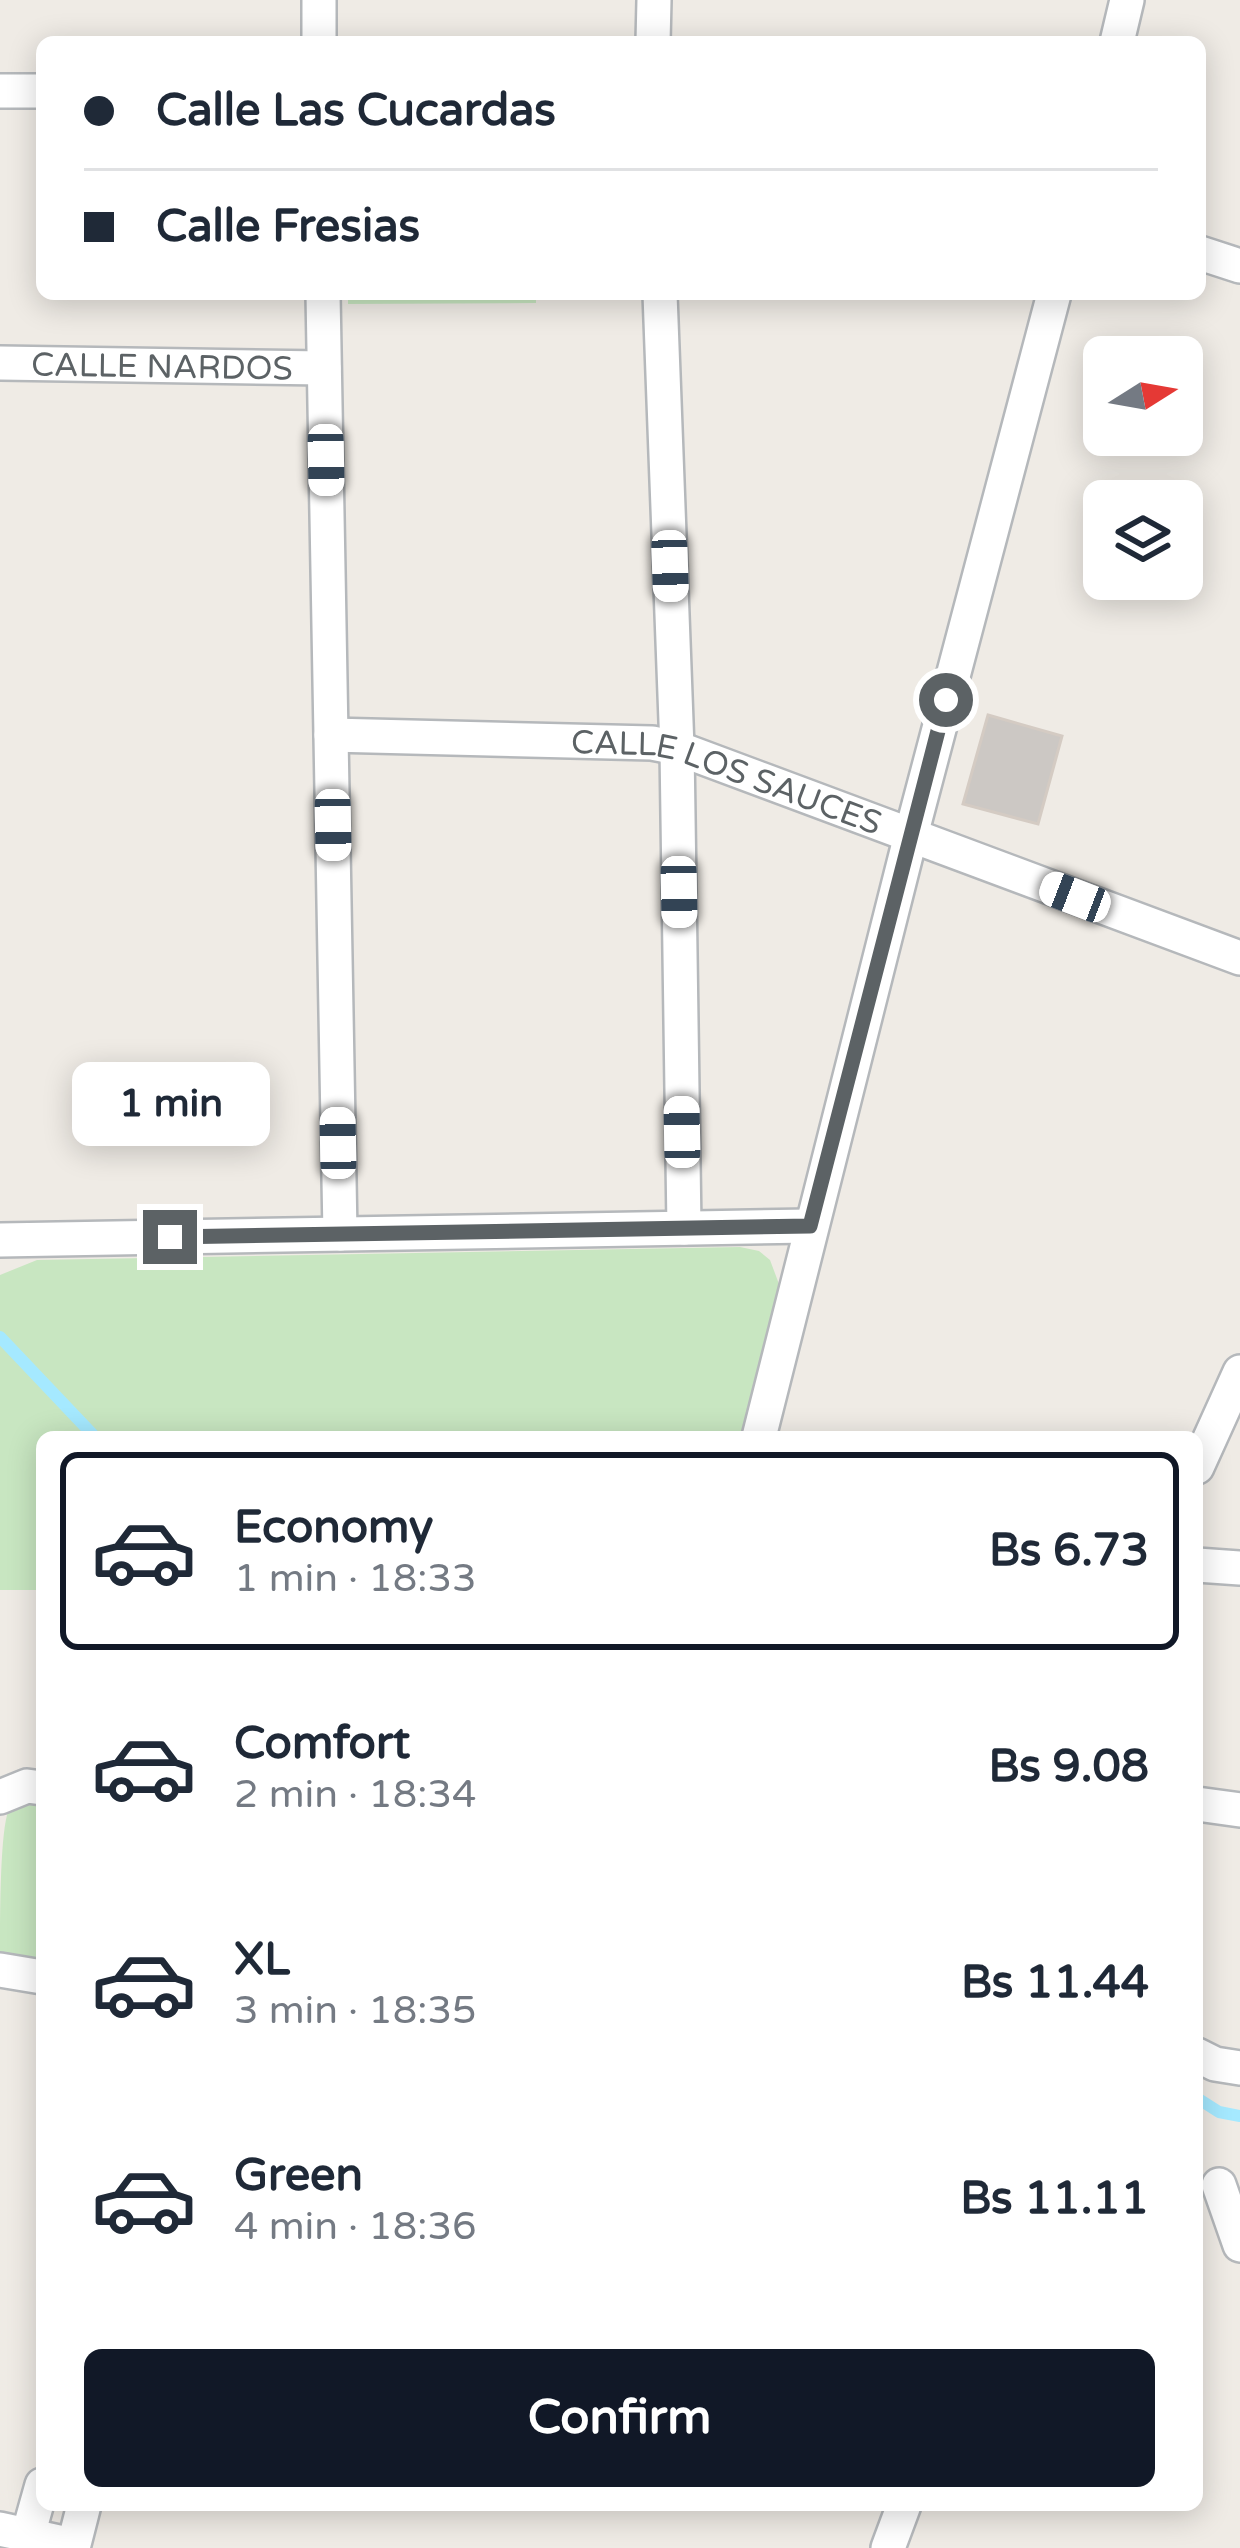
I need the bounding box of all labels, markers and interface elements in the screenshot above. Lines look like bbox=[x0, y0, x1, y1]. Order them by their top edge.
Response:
text: Calle Las Cucardas bbox=[156, 84, 556, 138]
text: Calle Fresias bbox=[156, 200, 420, 254]
north arrow bbox=[1083, 336, 1203, 456]
map controls bbox=[1083, 336, 1203, 600]
street label: CALLE NARDOS bbox=[31, 345, 293, 389]
car bbox=[307, 424, 345, 496]
button: layers bbox=[1083, 480, 1203, 600]
car bbox=[651, 529, 689, 603]
route start bbox=[919, 673, 973, 727]
street label: CALLE LOS SAUCES bbox=[571, 723, 887, 844]
car bbox=[314, 789, 352, 861]
car bbox=[660, 856, 698, 928]
car bbox=[1035, 867, 1115, 927]
callout: 1 min bbox=[71, 1063, 269, 1147]
text: 1 min bbox=[119, 1080, 223, 1127]
car bbox=[663, 1096, 701, 1168]
car bbox=[319, 1107, 357, 1179]
route end bbox=[143, 1210, 197, 1264]
icon: car bbox=[90, 1497, 198, 1605]
text: Economy bbox=[234, 1501, 433, 1555]
text: Bs 6.73 bbox=[989, 1524, 1149, 1578]
text: 1 min · 18:33 bbox=[234, 1555, 476, 1602]
icon: car bbox=[90, 1713, 198, 1821]
text: Comfort bbox=[234, 1717, 410, 1771]
text: Bs 9.08 bbox=[988, 1740, 1149, 1794]
text: 2 min · 18:34 bbox=[234, 1771, 476, 1818]
icon: car bbox=[90, 1929, 198, 2037]
text: XL bbox=[234, 1933, 290, 1987]
text: Bs 11.44 bbox=[961, 1956, 1149, 2010]
text: 3 min · 18:35 bbox=[234, 1987, 476, 2034]
icon: car bbox=[90, 2145, 198, 2253]
text: Green bbox=[234, 2149, 363, 2203]
text: Bs 11.11 bbox=[960, 2172, 1149, 2226]
text: 4 min · 18:36 bbox=[234, 2203, 476, 2250]
button: Confirm bbox=[84, 2349, 1155, 2487]

